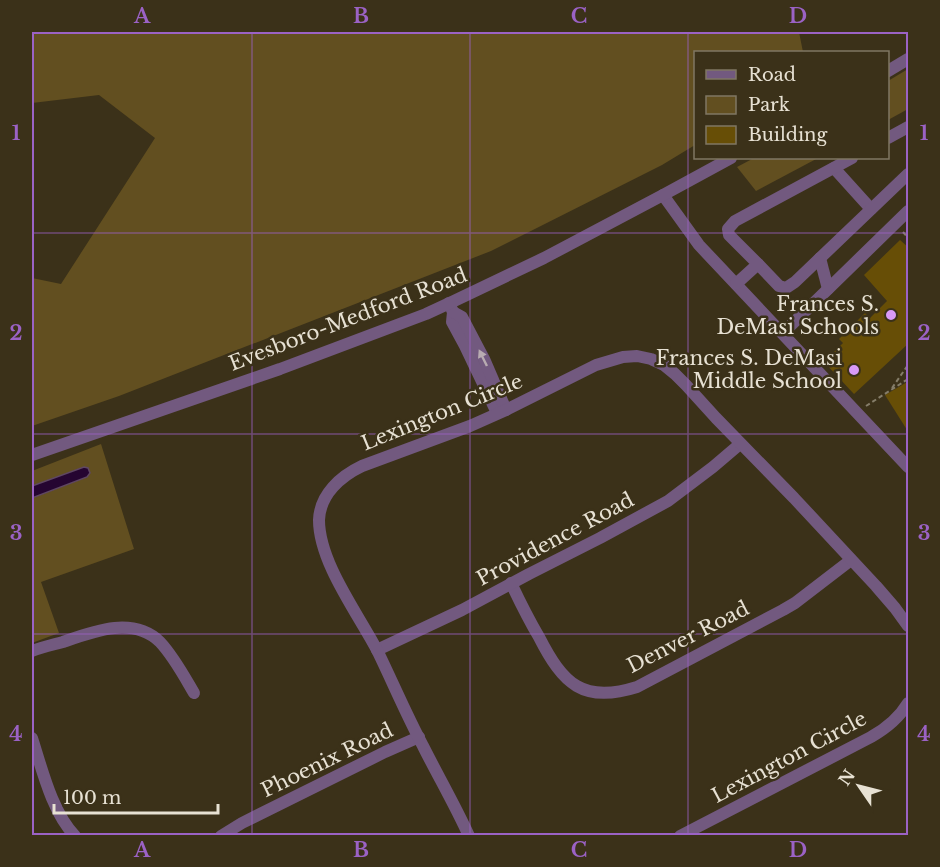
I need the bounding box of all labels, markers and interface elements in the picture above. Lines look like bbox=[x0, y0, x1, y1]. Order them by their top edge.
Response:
text: A bbox=[133, 4, 151, 28]
text: B bbox=[353, 4, 369, 28]
text: C bbox=[571, 4, 587, 28]
text: D bbox=[789, 4, 807, 28]
legend bbox=[694, 51, 889, 159]
text: Road bbox=[748, 64, 796, 86]
text: Park bbox=[748, 94, 790, 116]
text: 1 bbox=[12, 121, 21, 145]
text: 1 bbox=[920, 121, 929, 145]
text: Building bbox=[748, 124, 827, 146]
street label: Evesboro-Medford Road bbox=[226, 262, 470, 376]
place label: Frances S. DeMasi Schools bbox=[716, 292, 879, 339]
marker: Frances S. DeMasi Schools bbox=[884, 308, 898, 322]
text: 2 bbox=[9, 321, 23, 345]
text: 2 bbox=[917, 321, 931, 345]
place label: Frances S. DeMasi Middle School bbox=[656, 346, 842, 393]
one-way arrow bbox=[478, 350, 487, 367]
marker: Frances S. DeMasi Middle School bbox=[847, 363, 861, 377]
street label: Lexington Circle bbox=[358, 369, 526, 455]
street label: Providence Road bbox=[472, 487, 638, 591]
text: 3 bbox=[10, 521, 22, 545]
text: 3 bbox=[918, 521, 930, 545]
street label: Denver Road bbox=[623, 596, 753, 678]
street label: Lexington Circle bbox=[708, 706, 870, 808]
street label: Phoenix Road bbox=[257, 718, 397, 802]
text: 4 bbox=[9, 722, 23, 746]
text: 4 bbox=[917, 722, 931, 746]
north arrow bbox=[829, 756, 889, 816]
text: N bbox=[834, 765, 859, 789]
scale bar bbox=[54, 777, 218, 815]
text: 100 m bbox=[63, 787, 121, 809]
text: A bbox=[133, 838, 151, 862]
text: B bbox=[353, 838, 369, 862]
text: C bbox=[571, 838, 587, 862]
text: D bbox=[789, 838, 807, 862]

